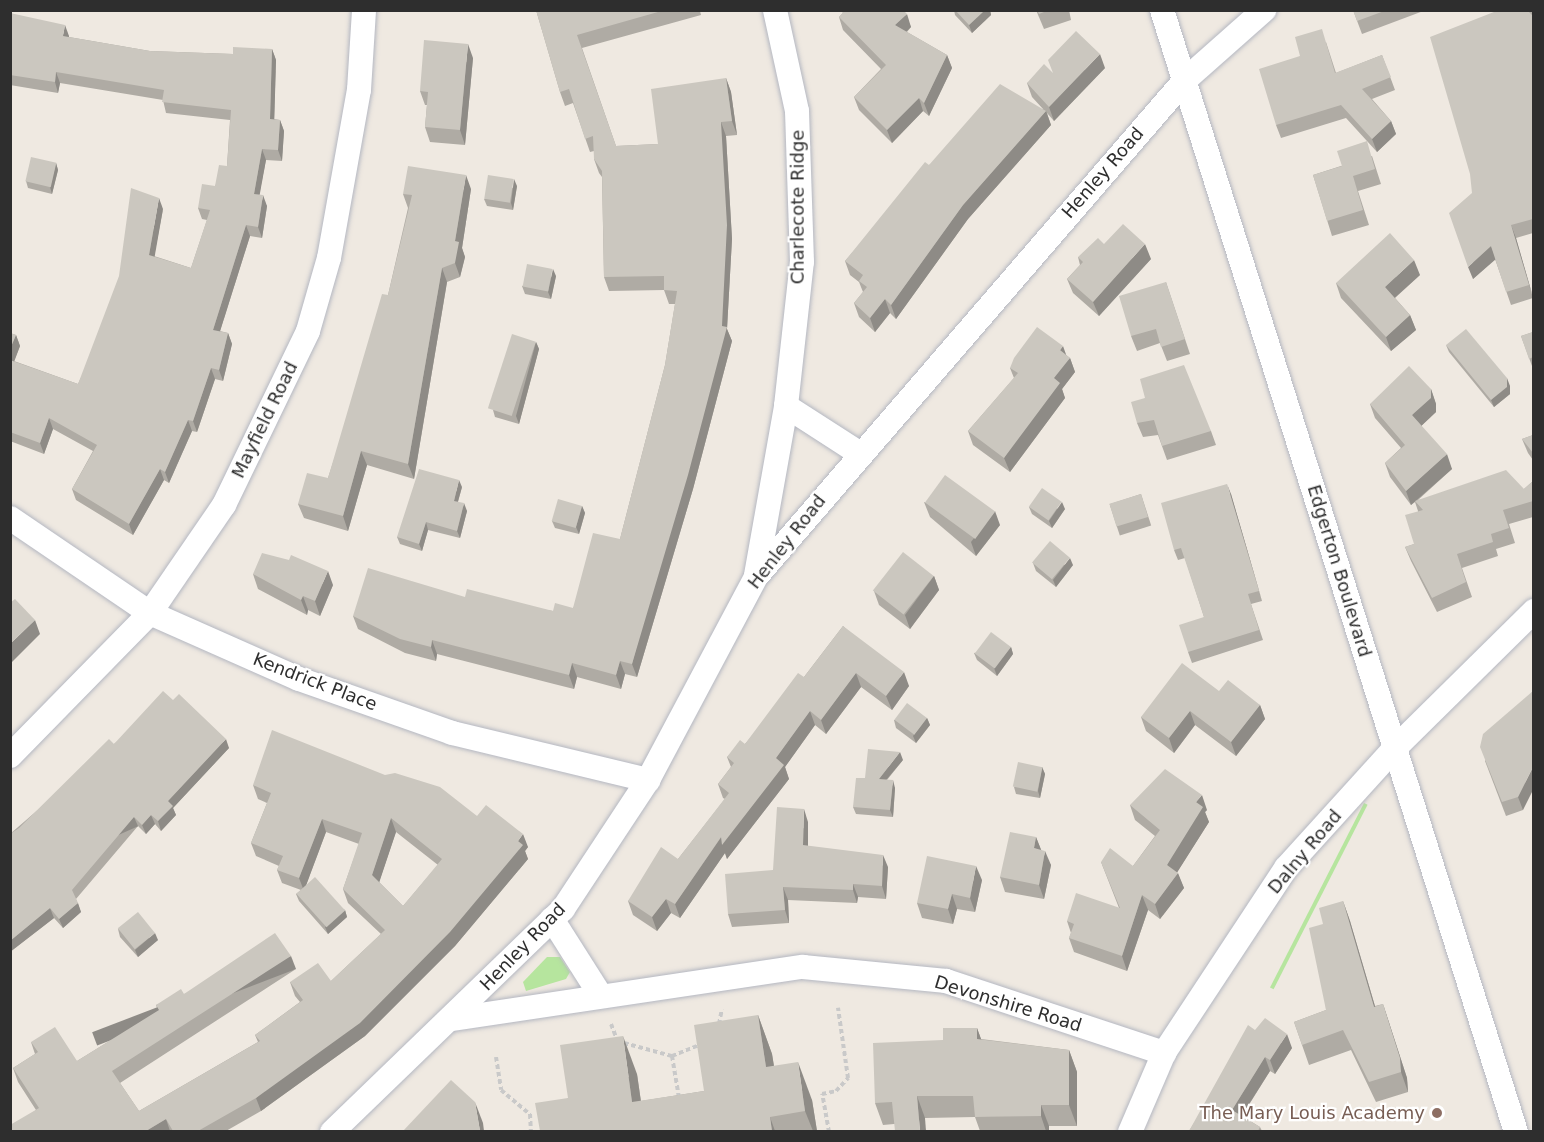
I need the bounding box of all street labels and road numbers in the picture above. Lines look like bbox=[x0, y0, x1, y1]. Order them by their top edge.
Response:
street label: Henley Road bbox=[1058, 123, 1148, 223]
street label: Charlecote Ridge bbox=[787, 130, 809, 284]
street label: Mayfield Road bbox=[227, 358, 303, 482]
street label: Edgerton Boulevard bbox=[1303, 482, 1375, 660]
street label: Henley Road bbox=[744, 491, 830, 593]
street label: Kendrick Place bbox=[250, 648, 380, 716]
street label: Dalny Road bbox=[1264, 806, 1346, 898]
street label: Henley Road bbox=[476, 899, 570, 995]
street label: Devonshire Road bbox=[932, 971, 1084, 1037]

